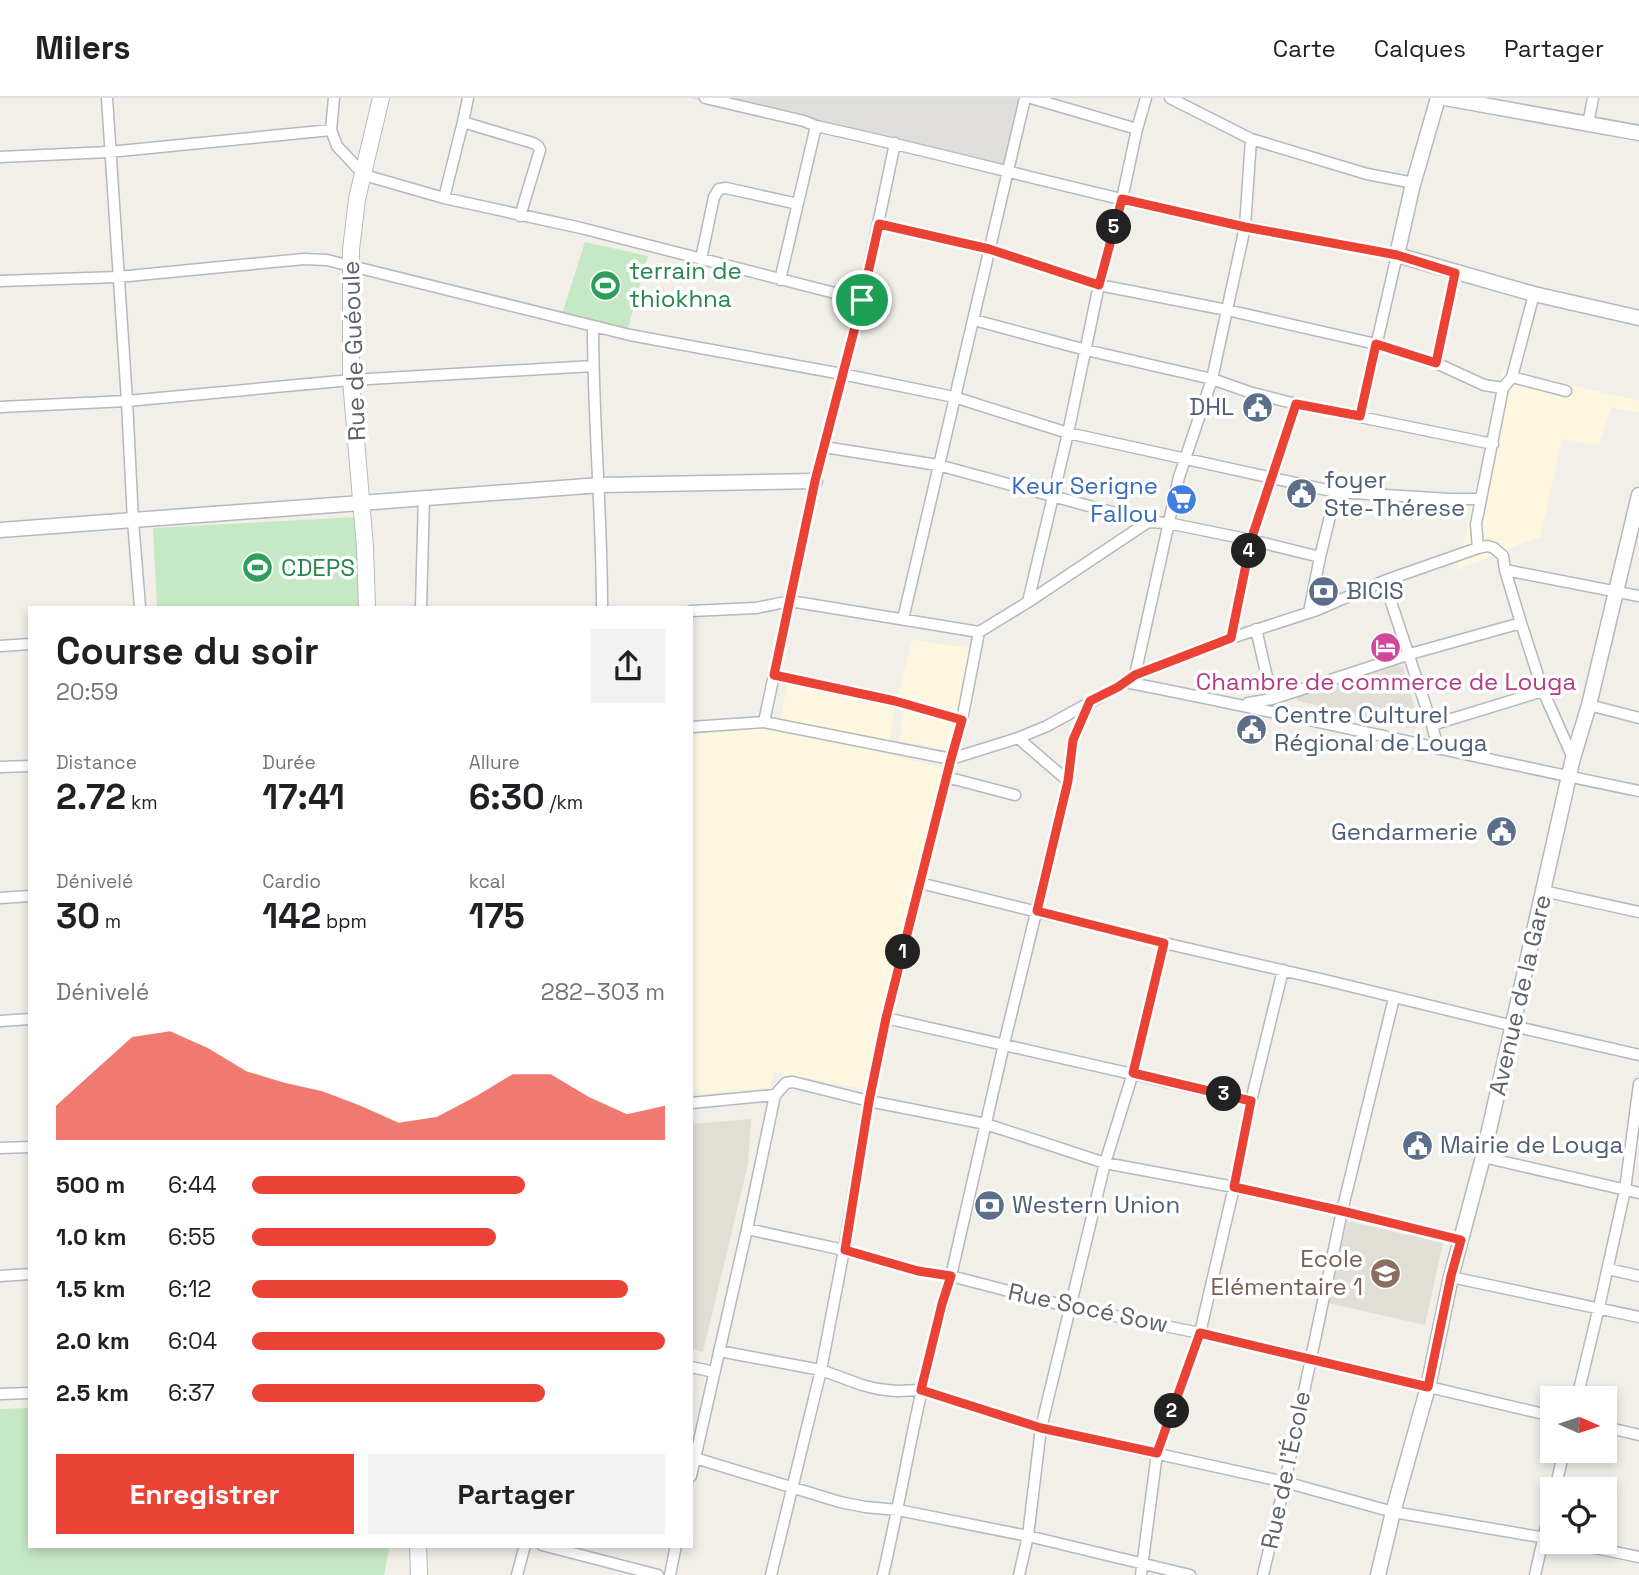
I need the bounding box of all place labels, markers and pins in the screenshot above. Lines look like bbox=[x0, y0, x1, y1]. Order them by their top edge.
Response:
pin: 5 bbox=[1096, 209, 1132, 244]
place label: terrain de thiokhna bbox=[629, 255, 742, 314]
sports icon: terrain de thiokhna bbox=[589, 268, 623, 302]
pin bbox=[832, 270, 892, 330]
public building icon: DHL bbox=[1240, 390, 1274, 424]
place label: DHL bbox=[1189, 391, 1234, 422]
place label: foyer Ste-Thérese bbox=[1324, 464, 1465, 523]
place label: Keur Serigne Fallou bbox=[1012, 470, 1158, 529]
public building icon: foyer Ste-Thérese bbox=[1284, 477, 1318, 511]
supermarket icon: Keur Serigne Fallou bbox=[1164, 483, 1198, 517]
pin: 4 bbox=[1232, 533, 1266, 568]
sports icon: CDEPS bbox=[241, 551, 275, 585]
place label: CDEPS bbox=[281, 552, 355, 583]
bank icon: BICIS bbox=[1306, 574, 1340, 608]
place label: BICIS bbox=[1346, 575, 1404, 606]
hotel icon: Chambre de commerce de Louga bbox=[1369, 631, 1403, 665]
place label: Chambre de commerce de Louga bbox=[1196, 666, 1576, 697]
place label: Centre Culturel Régional de Louga bbox=[1274, 699, 1488, 758]
public building icon: Centre Culturel Régional de Louga bbox=[1234, 712, 1268, 746]
public building icon: Gendarmerie bbox=[1484, 815, 1518, 849]
place label: Gendarmerie bbox=[1331, 816, 1478, 847]
pin: 1 bbox=[886, 934, 920, 970]
pin: 3 bbox=[1206, 1076, 1242, 1112]
public building icon: Mairie de Louga bbox=[1400, 1128, 1434, 1162]
place label: Mairie de Louga bbox=[1440, 1129, 1624, 1160]
bank icon: Western Union bbox=[972, 1188, 1006, 1222]
place label: Western Union bbox=[1012, 1189, 1180, 1220]
place label: Ecole Elémentaire 1 bbox=[1211, 1243, 1363, 1302]
school or university icon: Ecole Elémentaire 1 bbox=[1369, 1256, 1403, 1290]
pin: 2 bbox=[1154, 1394, 1190, 1428]

